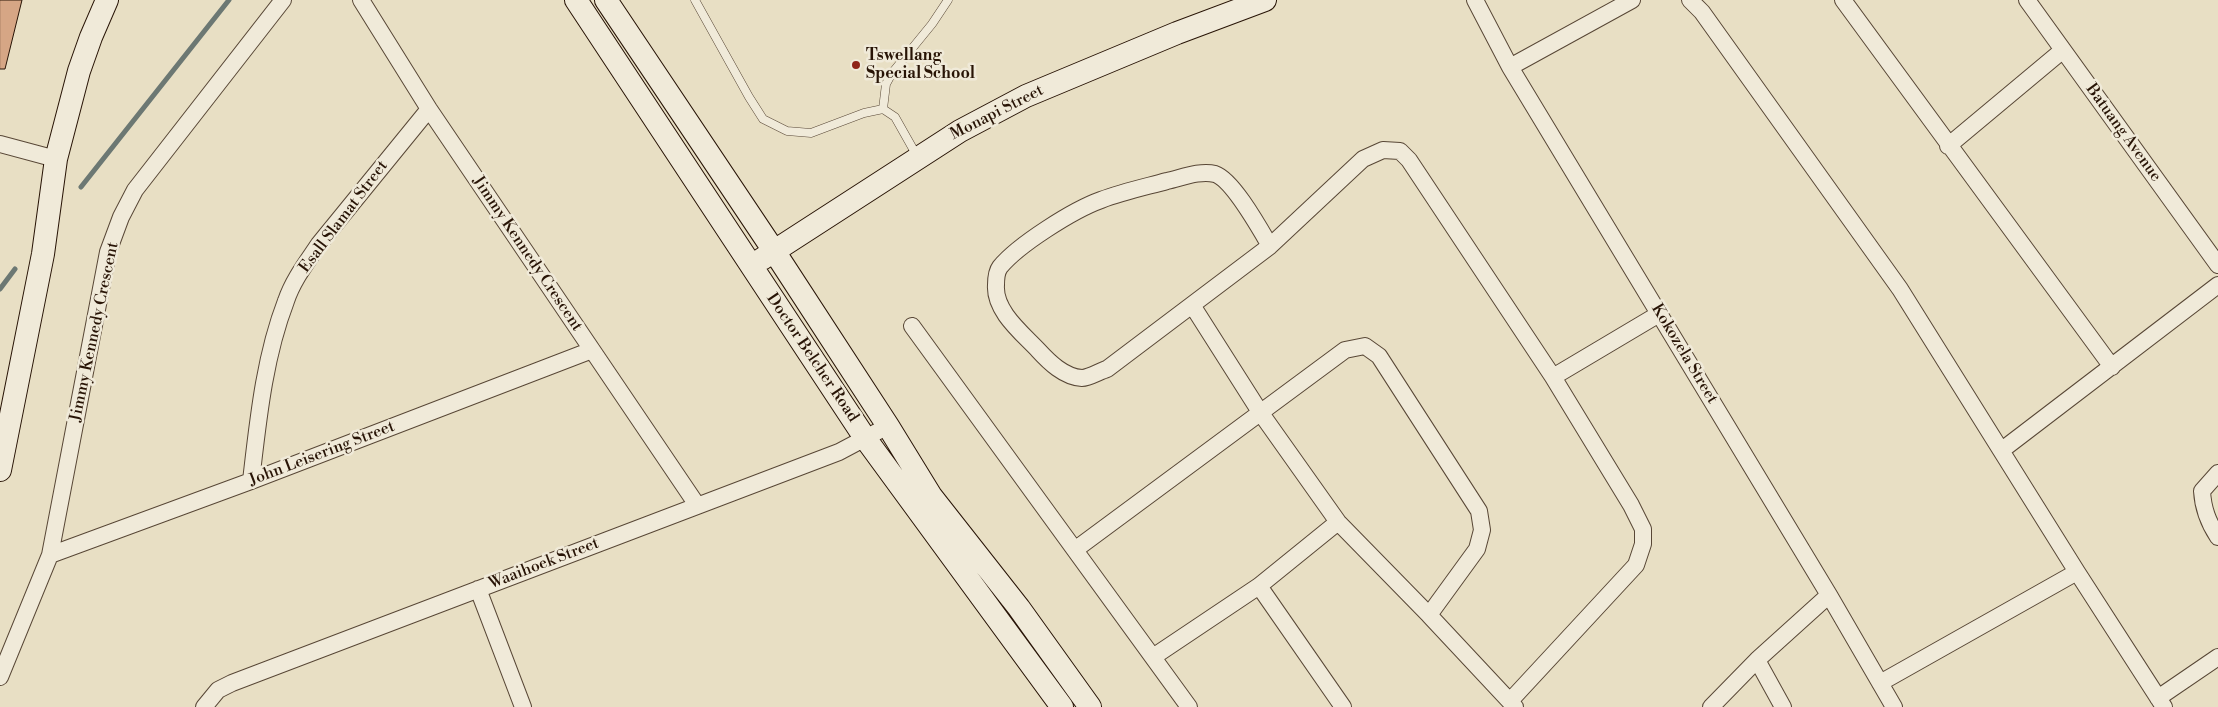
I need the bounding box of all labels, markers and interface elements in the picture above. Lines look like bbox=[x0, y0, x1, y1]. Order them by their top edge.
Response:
place label: Tswellang Special School bbox=[866, 46, 975, 84]
marker: Tswellang Special School bbox=[850, 59, 862, 71]
street label: Batuang Avenue bbox=[2081, 80, 2165, 186]
street label: Monapi Street bbox=[947, 81, 1047, 145]
street label: Esall Slamat Street bbox=[296, 157, 392, 277]
street label: Jimmy Kennedy Crescent bbox=[468, 173, 586, 335]
street label: Jimmy Kennedy Crescent bbox=[67, 240, 123, 424]
street label: Doctor Belcher Road bbox=[762, 290, 862, 426]
street label: Kokozela Street bbox=[1647, 301, 1721, 407]
street label: John Leisering Street bbox=[247, 417, 397, 491]
street label: Waaihoek Street bbox=[486, 534, 602, 594]

